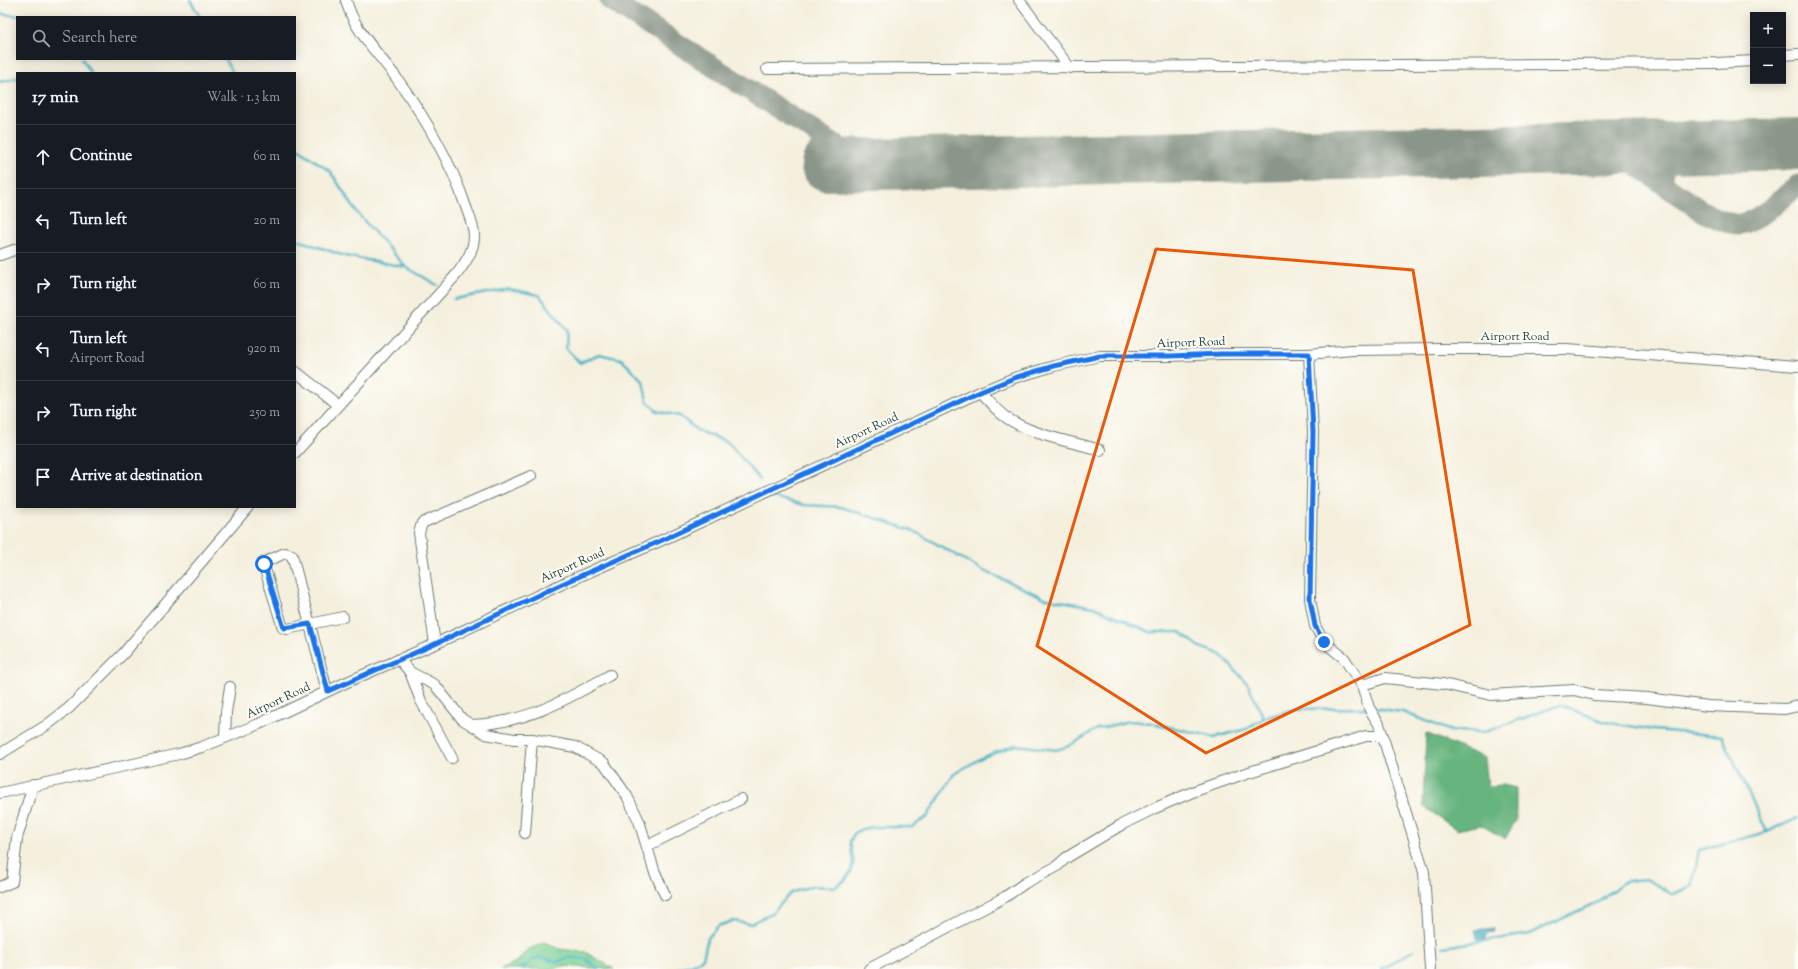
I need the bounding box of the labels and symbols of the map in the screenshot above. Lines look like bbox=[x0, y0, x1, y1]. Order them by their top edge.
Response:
street label: Airport Road bbox=[1481, 328, 1550, 346]
street label: Airport Road bbox=[1156, 333, 1226, 353]
street label: Airport Road bbox=[831, 408, 902, 454]
street label: Airport Road bbox=[537, 544, 608, 588]
route start bbox=[255, 555, 273, 573]
route end bbox=[1315, 633, 1333, 651]
street label: Airport Road bbox=[243, 678, 314, 724]

